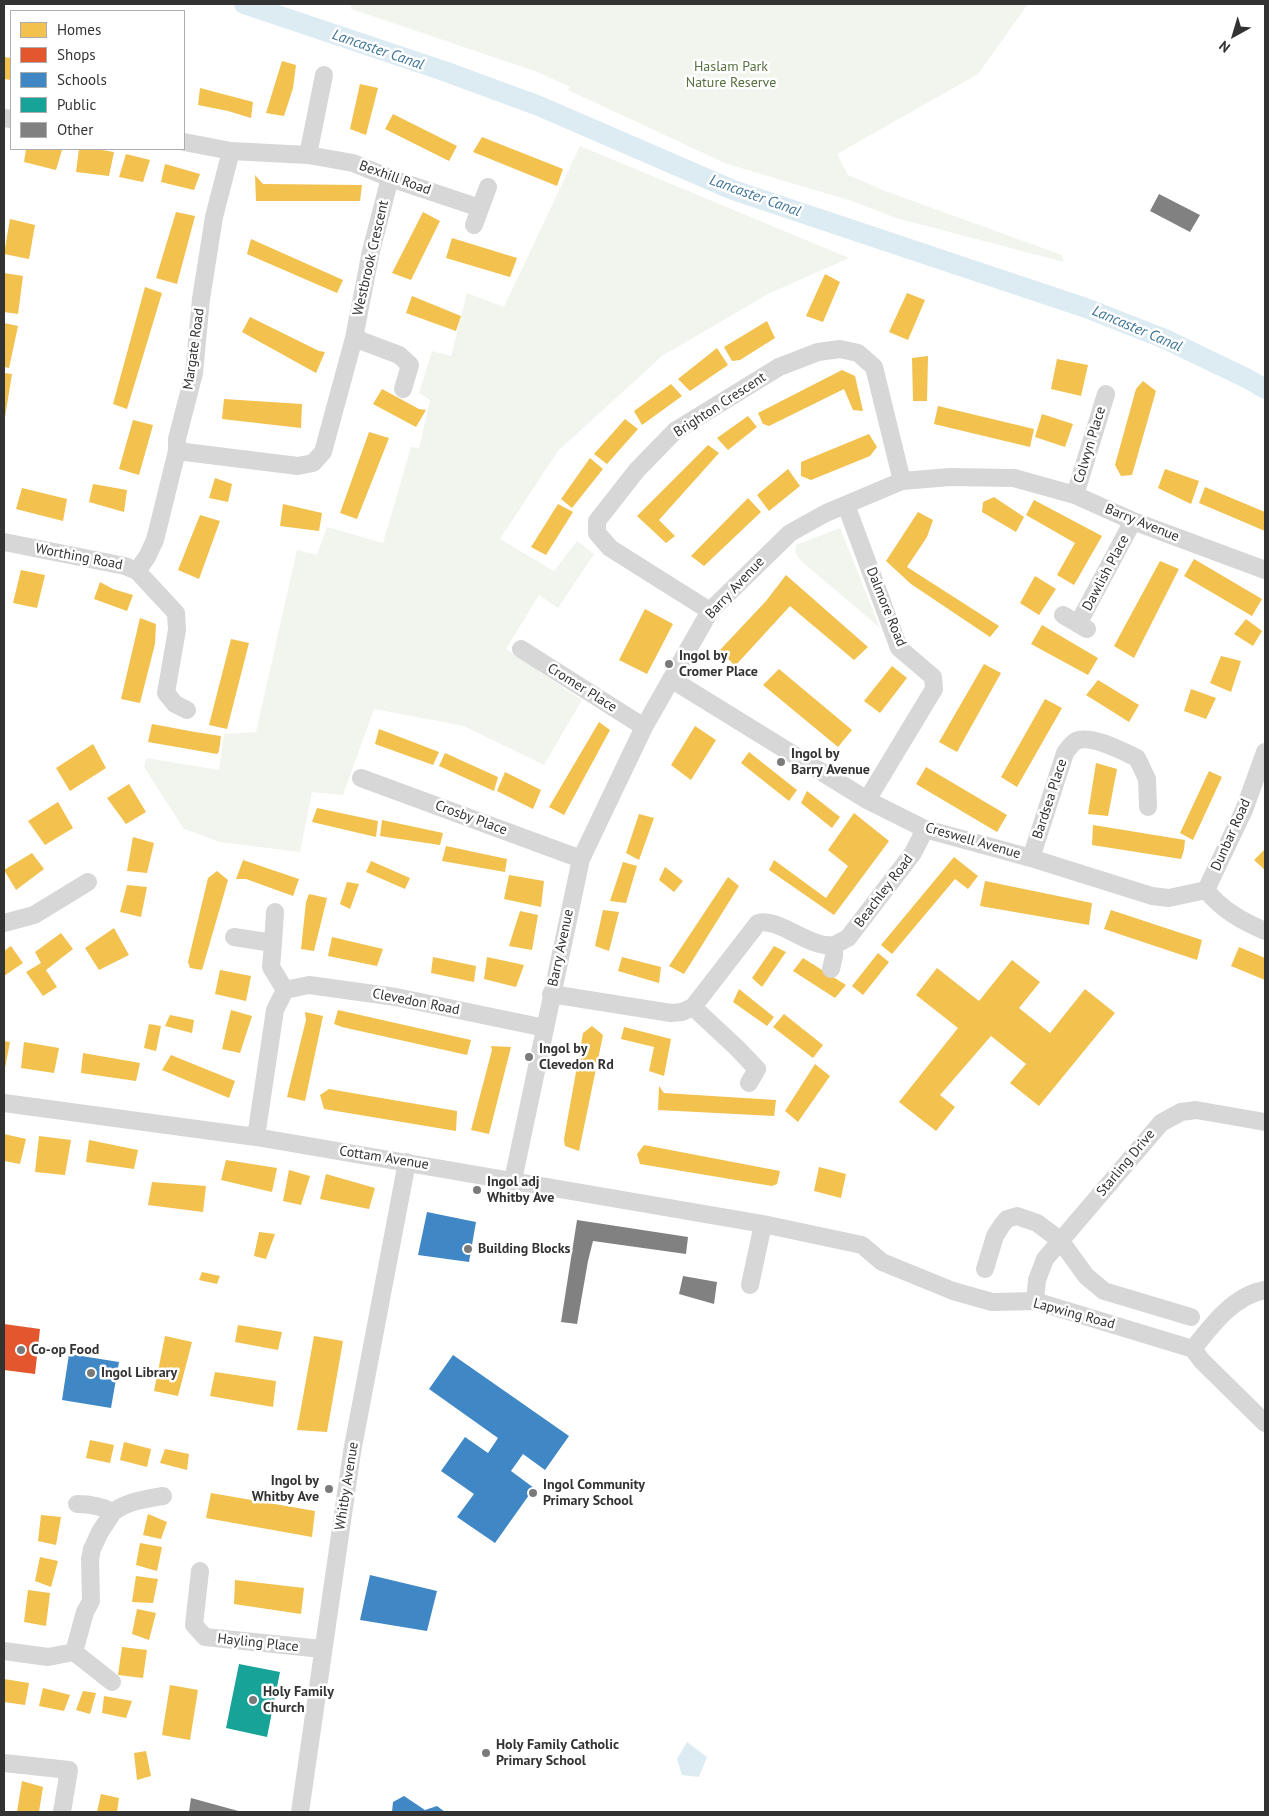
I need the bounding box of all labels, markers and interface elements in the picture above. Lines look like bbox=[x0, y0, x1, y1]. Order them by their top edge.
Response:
legend bbox=[10, 10, 185, 150]
north arrow bbox=[1209, 10, 1259, 60]
text: Homes bbox=[57, 20, 101, 39]
water label: Lancaster Canal bbox=[330, 26, 426, 74]
text: N bbox=[1215, 37, 1234, 57]
text: Shops bbox=[57, 45, 96, 64]
park label: Haslam Park Nature Reserve bbox=[686, 59, 776, 92]
text: Schools bbox=[57, 70, 107, 89]
text: Public bbox=[57, 95, 96, 114]
text: Other bbox=[57, 120, 93, 139]
street label: Bexhill Road bbox=[357, 157, 433, 199]
water label: Lancaster Canal bbox=[707, 171, 803, 221]
street label: Westbrook Crescent bbox=[350, 199, 392, 317]
water label: Lancaster Canal bbox=[1089, 302, 1185, 356]
street label: Margate Road bbox=[180, 307, 208, 391]
street label: Brighton Crescent bbox=[671, 369, 769, 441]
street label: Colwyn Place bbox=[1070, 405, 1110, 485]
street label: Barry Avenue bbox=[1102, 500, 1182, 546]
street label: Dawlish Place bbox=[1079, 532, 1133, 614]
street label: Worthing Road bbox=[34, 540, 124, 574]
street label: Barry Avenue bbox=[702, 554, 768, 622]
street label: Dalmore Road bbox=[862, 565, 910, 649]
place label: Ingol by Cromer Place bbox=[679, 648, 758, 680]
marker: Ingol by Cromer Place bbox=[663, 658, 675, 670]
street label: Cromer Place bbox=[544, 660, 620, 716]
place label: Ingol by Barry Avenue bbox=[791, 746, 870, 779]
marker: Ingol by Barry Avenue bbox=[775, 756, 787, 768]
street label: Bardsea Place bbox=[1029, 757, 1071, 841]
street label: Dunbar Road bbox=[1208, 796, 1254, 874]
street label: Crosby Place bbox=[433, 797, 509, 839]
street label: Creswell Avenue bbox=[923, 819, 1023, 863]
street label: Beachley Road bbox=[851, 851, 917, 931]
street label: Barry Avenue bbox=[545, 908, 577, 988]
street label: Clevedon Road bbox=[371, 985, 461, 1019]
place label: Ingol by Clevedon Rd bbox=[539, 1041, 614, 1074]
marker: Ingol by Clevedon Rd bbox=[523, 1051, 535, 1063]
street label: Starling Drive bbox=[1093, 1126, 1159, 1200]
street label: Cottam Avenue bbox=[338, 1143, 430, 1173]
place label: Ingol adj Whitby Ave bbox=[487, 1174, 554, 1206]
marker: Ingol adj Whitby Ave bbox=[471, 1184, 483, 1196]
place label: Building Blocks bbox=[478, 1241, 570, 1257]
marker: Building Blocks bbox=[462, 1243, 474, 1255]
street label: Lapwing Road bbox=[1031, 1295, 1117, 1333]
place label: Co-op Food bbox=[31, 1342, 99, 1358]
marker: Co-op Food bbox=[15, 1344, 27, 1356]
place label: Ingol Library bbox=[101, 1365, 177, 1381]
marker: Ingol Library bbox=[85, 1367, 97, 1379]
street label: Whitby Avenue bbox=[332, 1441, 362, 1531]
place label: Ingol by Whitby Ave bbox=[252, 1473, 319, 1505]
place label: Ingol Community Primary School bbox=[543, 1477, 645, 1510]
marker: Ingol by Whitby Ave bbox=[323, 1483, 335, 1495]
marker: Ingol Community Primary School bbox=[527, 1487, 539, 1499]
street label: Hayling Place bbox=[217, 1630, 299, 1656]
place label: Holy Family Church bbox=[263, 1684, 334, 1716]
marker: Holy Family Church bbox=[247, 1694, 259, 1706]
place label: Holy Family Catholic Primary School bbox=[496, 1737, 619, 1770]
marker: Holy Family Catholic Primary School bbox=[480, 1747, 492, 1759]

